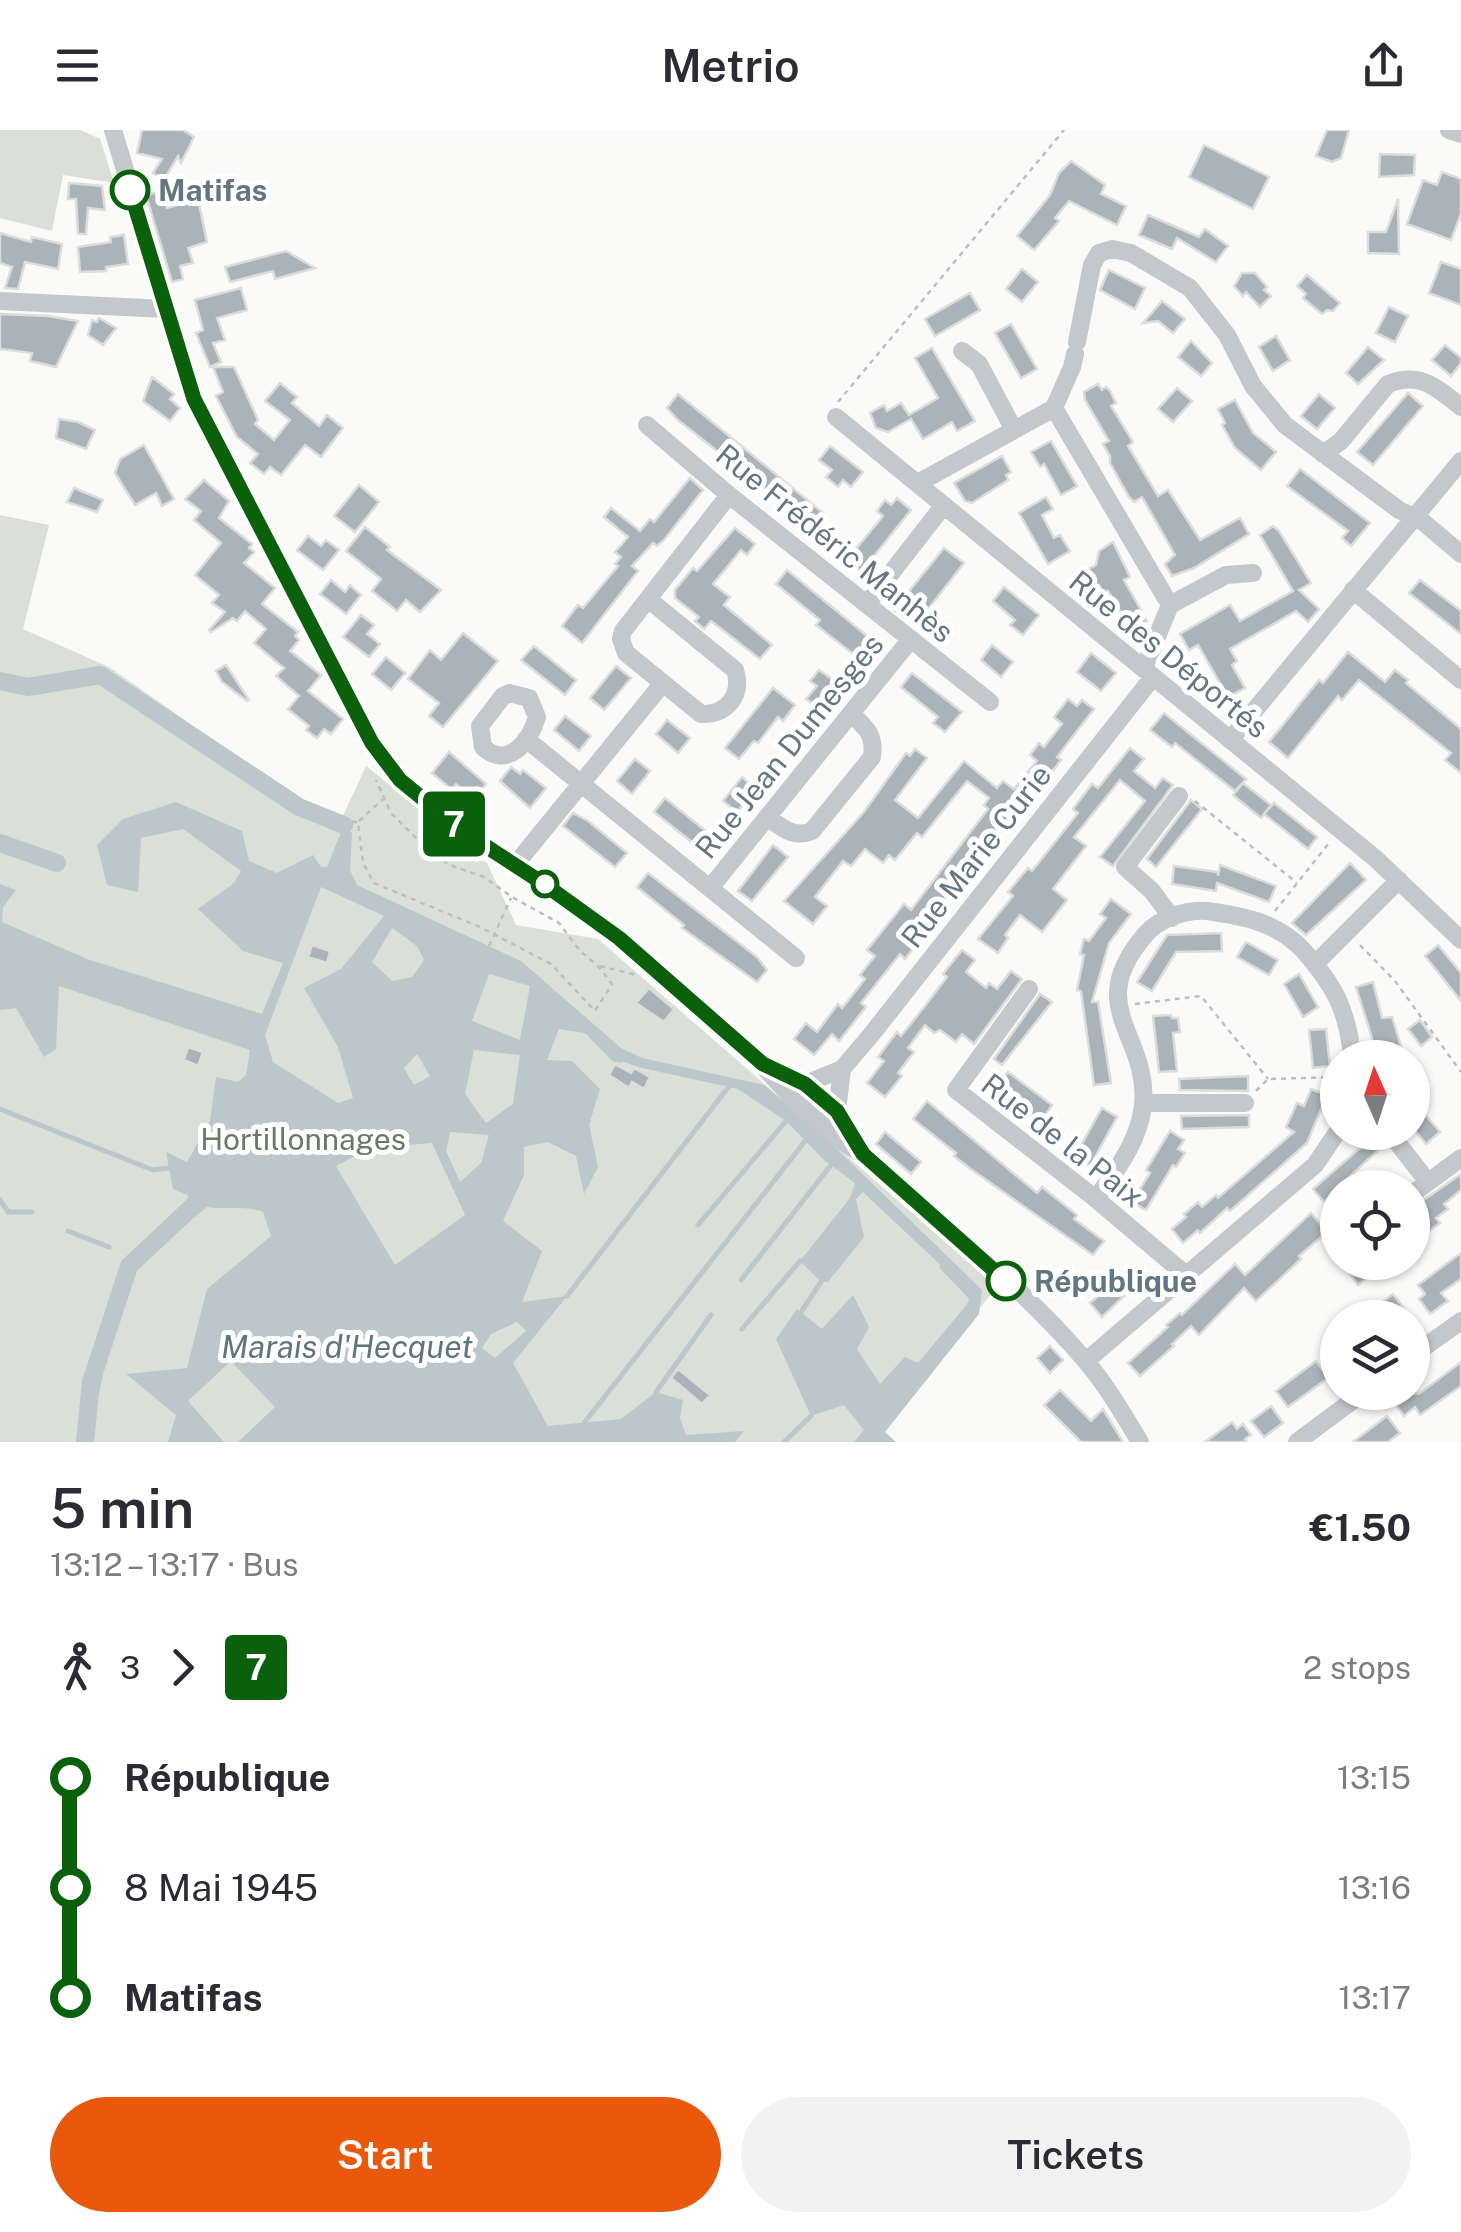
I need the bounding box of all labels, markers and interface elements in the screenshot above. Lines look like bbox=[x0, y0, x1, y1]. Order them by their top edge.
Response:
icon: menu bbox=[50, 38, 105, 93]
icon: share bbox=[1356, 38, 1411, 93]
text: Metrio bbox=[661, 39, 800, 92]
marker: Matifas bbox=[111, 171, 149, 209]
place label: Matifas bbox=[158, 172, 267, 208]
street label: Rue Frédéric Manhès bbox=[709, 436, 961, 650]
street label: Rue des Déportés bbox=[1062, 563, 1276, 745]
street label: Rue Jean Dumesges bbox=[688, 627, 890, 865]
street label: Rue Marie Curie bbox=[893, 757, 1059, 955]
line badge: 7 bbox=[422, 792, 486, 856]
text: 7 bbox=[443, 804, 465, 845]
unlabelled marker bbox=[532, 871, 558, 897]
north arrow bbox=[1320, 1040, 1430, 1150]
map controls bbox=[1320, 1040, 1430, 1410]
street label: Rue de la Paix bbox=[975, 1066, 1151, 1214]
park label: Hortillonnages bbox=[200, 1121, 406, 1157]
button: locate bbox=[1320, 1170, 1430, 1280]
marker: République bbox=[987, 1262, 1025, 1300]
place label: République bbox=[1034, 1263, 1197, 1299]
button: layers bbox=[1320, 1300, 1430, 1410]
water label: Marais d'Hecquet bbox=[221, 1328, 473, 1365]
text: 5 min bbox=[50, 1476, 194, 1540]
text: €1.50 bbox=[1310, 1505, 1411, 1550]
text: 13:12 – 13:17 · Bus bbox=[50, 1546, 299, 1583]
icon: walk bbox=[50, 1640, 105, 1695]
icon: forward bbox=[155, 1640, 210, 1695]
text: 7 bbox=[245, 1647, 267, 1688]
text: 3 bbox=[120, 1649, 140, 1686]
text: 2 stops bbox=[1303, 1649, 1411, 1686]
text: République bbox=[124, 1755, 330, 1800]
text: 13:15 bbox=[1337, 1759, 1411, 1796]
text: 8 Mai 1945 bbox=[124, 1865, 318, 1910]
text: 13:16 bbox=[1338, 1869, 1411, 1906]
text: Matifas bbox=[124, 1975, 263, 2020]
text: 13:17 bbox=[1338, 1979, 1411, 2016]
button: Start bbox=[50, 2097, 721, 2212]
button: Tickets bbox=[741, 2097, 1411, 2212]

